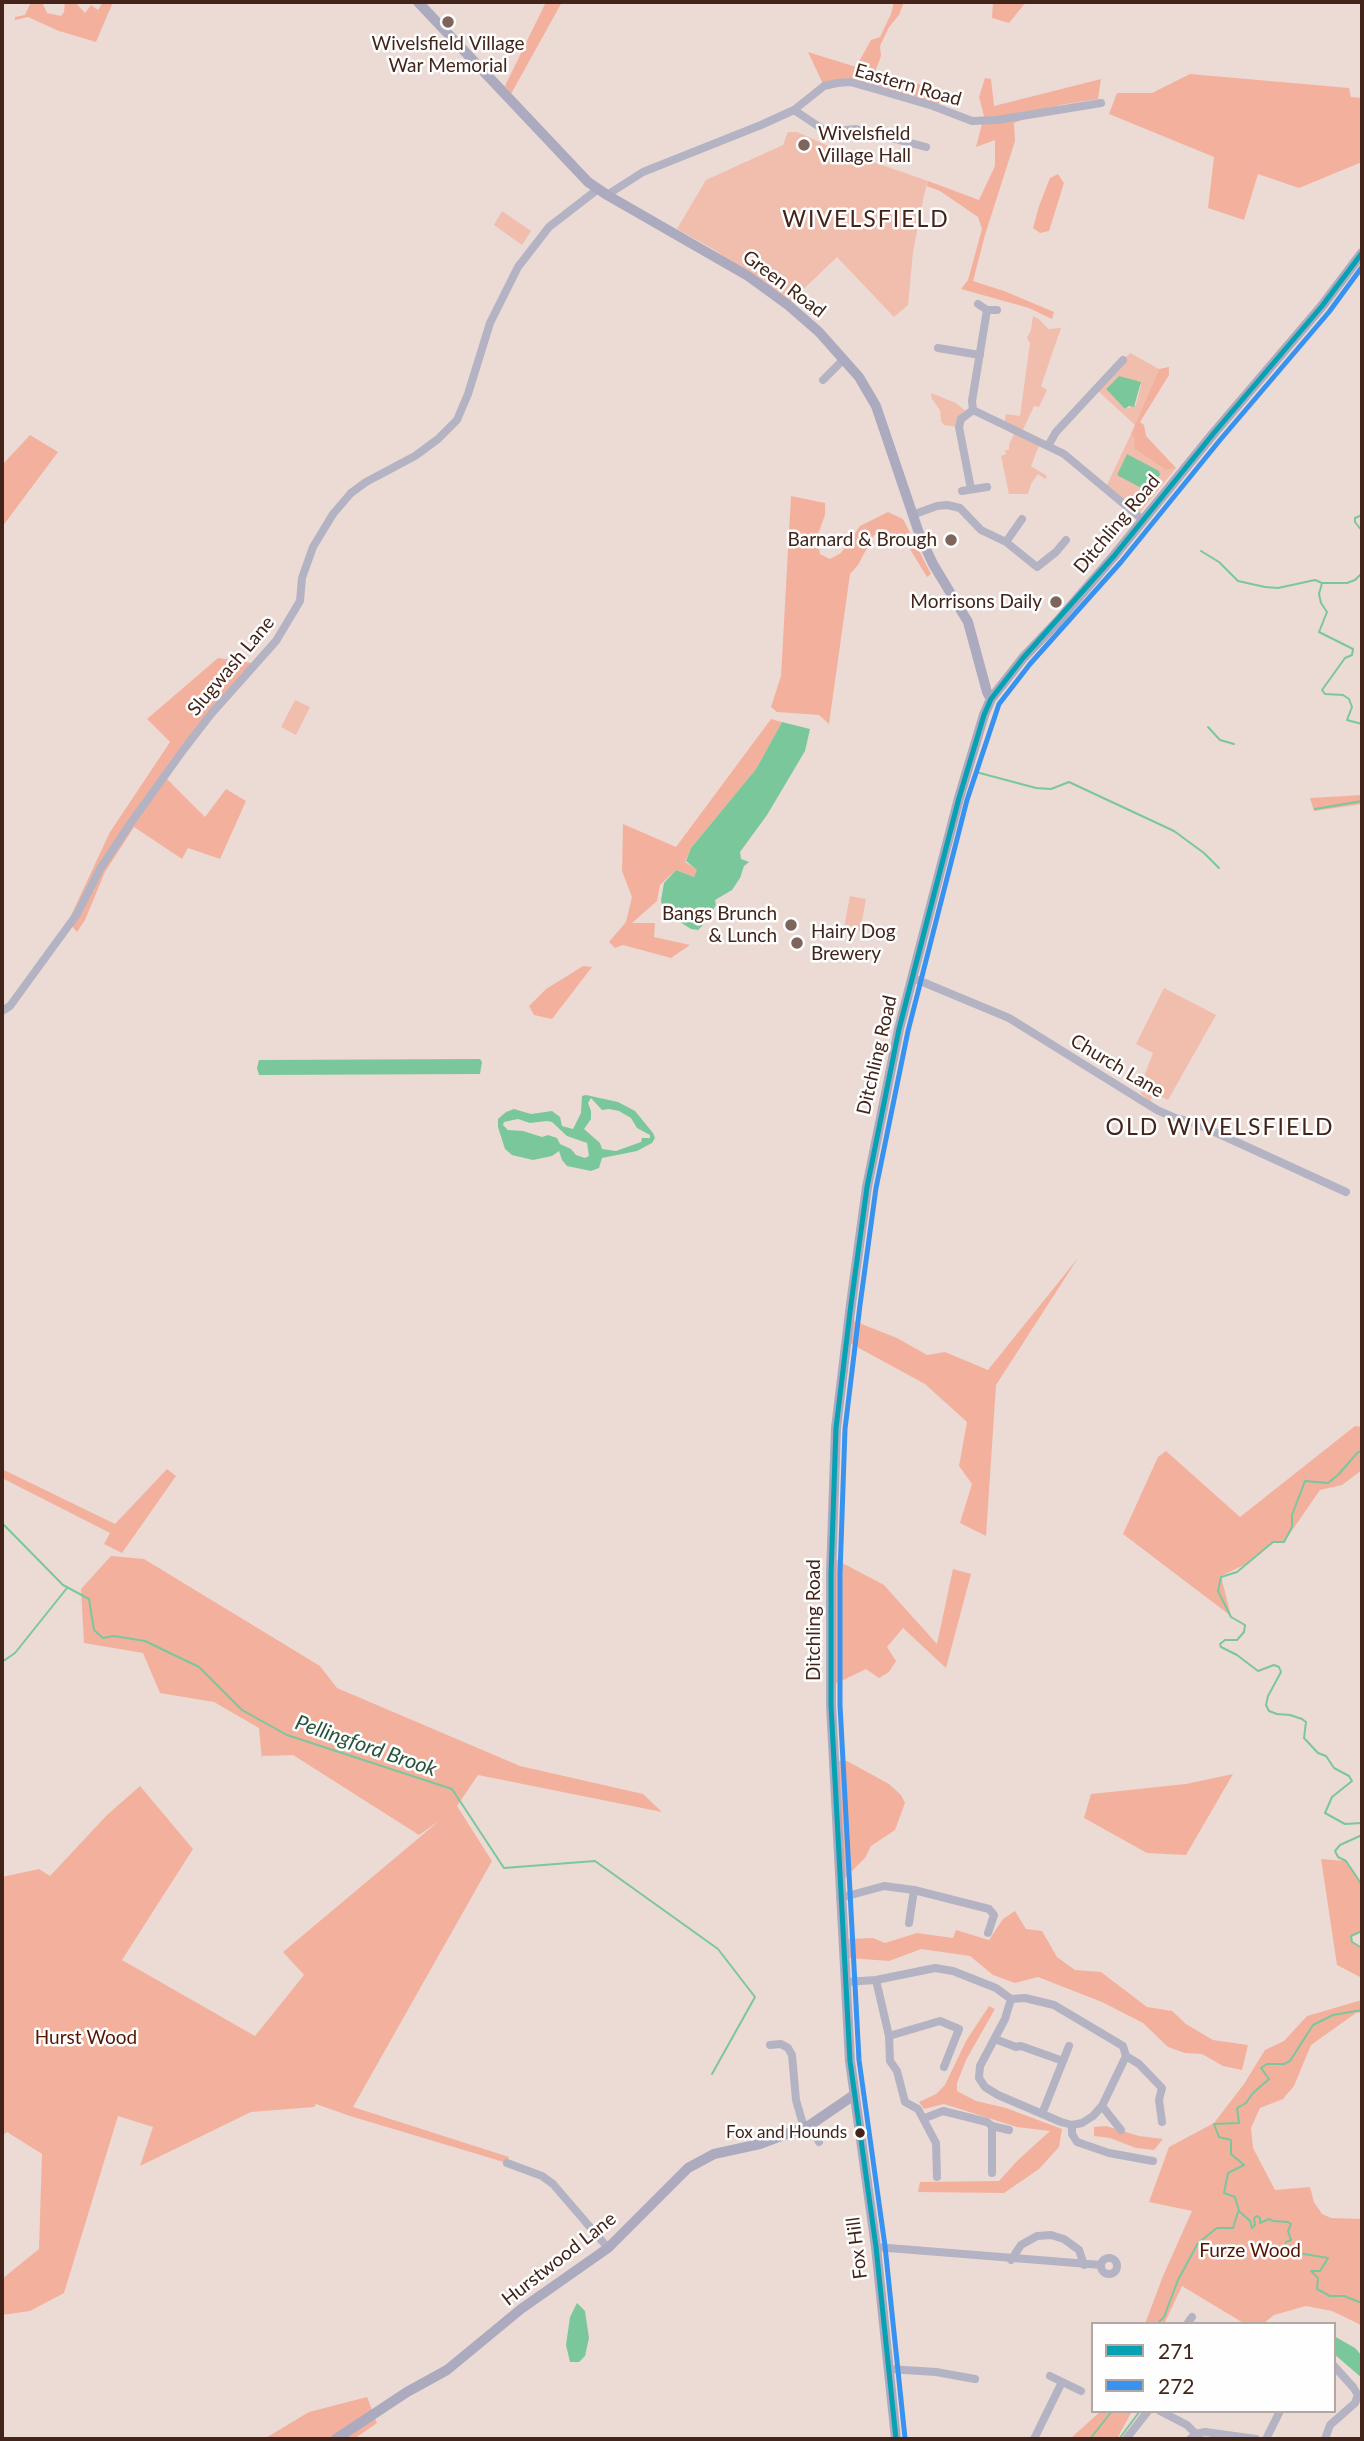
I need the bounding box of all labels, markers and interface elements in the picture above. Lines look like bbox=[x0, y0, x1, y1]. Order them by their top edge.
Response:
marker: Wivelsfield Village War Memorial bbox=[440, 14, 456, 30]
place label: Wivelsfield Village War Memorial bbox=[372, 33, 524, 77]
street label: Eastern Road bbox=[852, 59, 964, 111]
place label: Wivelsfield Village Hall bbox=[818, 123, 911, 167]
marker: Wivelsfield Village Hall bbox=[796, 137, 812, 153]
district label: WIVELSFIELD bbox=[784, 206, 948, 234]
street label: Green Road bbox=[738, 245, 830, 323]
street label: Ditchling Road bbox=[1069, 470, 1165, 578]
place label: Barnard & Brough bbox=[788, 529, 937, 551]
marker: Barnard & Brough bbox=[943, 532, 959, 548]
place label: Morrisons Daily bbox=[910, 591, 1042, 613]
marker: Morrisons Daily bbox=[1048, 594, 1064, 610]
street label: Slugwash Lane bbox=[183, 612, 279, 720]
place label: Bangs Brunch & Lunch bbox=[662, 903, 777, 947]
marker: Bangs Brunch & Lunch bbox=[783, 917, 799, 933]
place label: Hairy Dog Brewery bbox=[811, 921, 896, 965]
marker: Hairy Dog Brewery bbox=[789, 935, 805, 951]
street label: Ditchling Road bbox=[852, 993, 902, 1117]
street label: Church Lane bbox=[1066, 1029, 1168, 1103]
district label: OLD WIVELSFIELD bbox=[1107, 1114, 1333, 1142]
street label: Ditchling Road bbox=[803, 1559, 825, 1681]
water label: Pellingford Brook bbox=[292, 1710, 440, 1782]
park label: Hurst Wood bbox=[35, 2027, 137, 2049]
place label: Fox and Hounds bbox=[726, 2123, 847, 2143]
marker: Fox and Hounds bbox=[853, 2126, 867, 2140]
street label: Hurstwood Lane bbox=[497, 2207, 621, 2311]
street label: Fox Hill bbox=[842, 2216, 872, 2280]
park label: Furze Wood bbox=[1199, 2240, 1301, 2262]
legend bbox=[1091, 2322, 1336, 2413]
text: 271 bbox=[1158, 2338, 1195, 2363]
text: 272 bbox=[1158, 2373, 1195, 2398]

